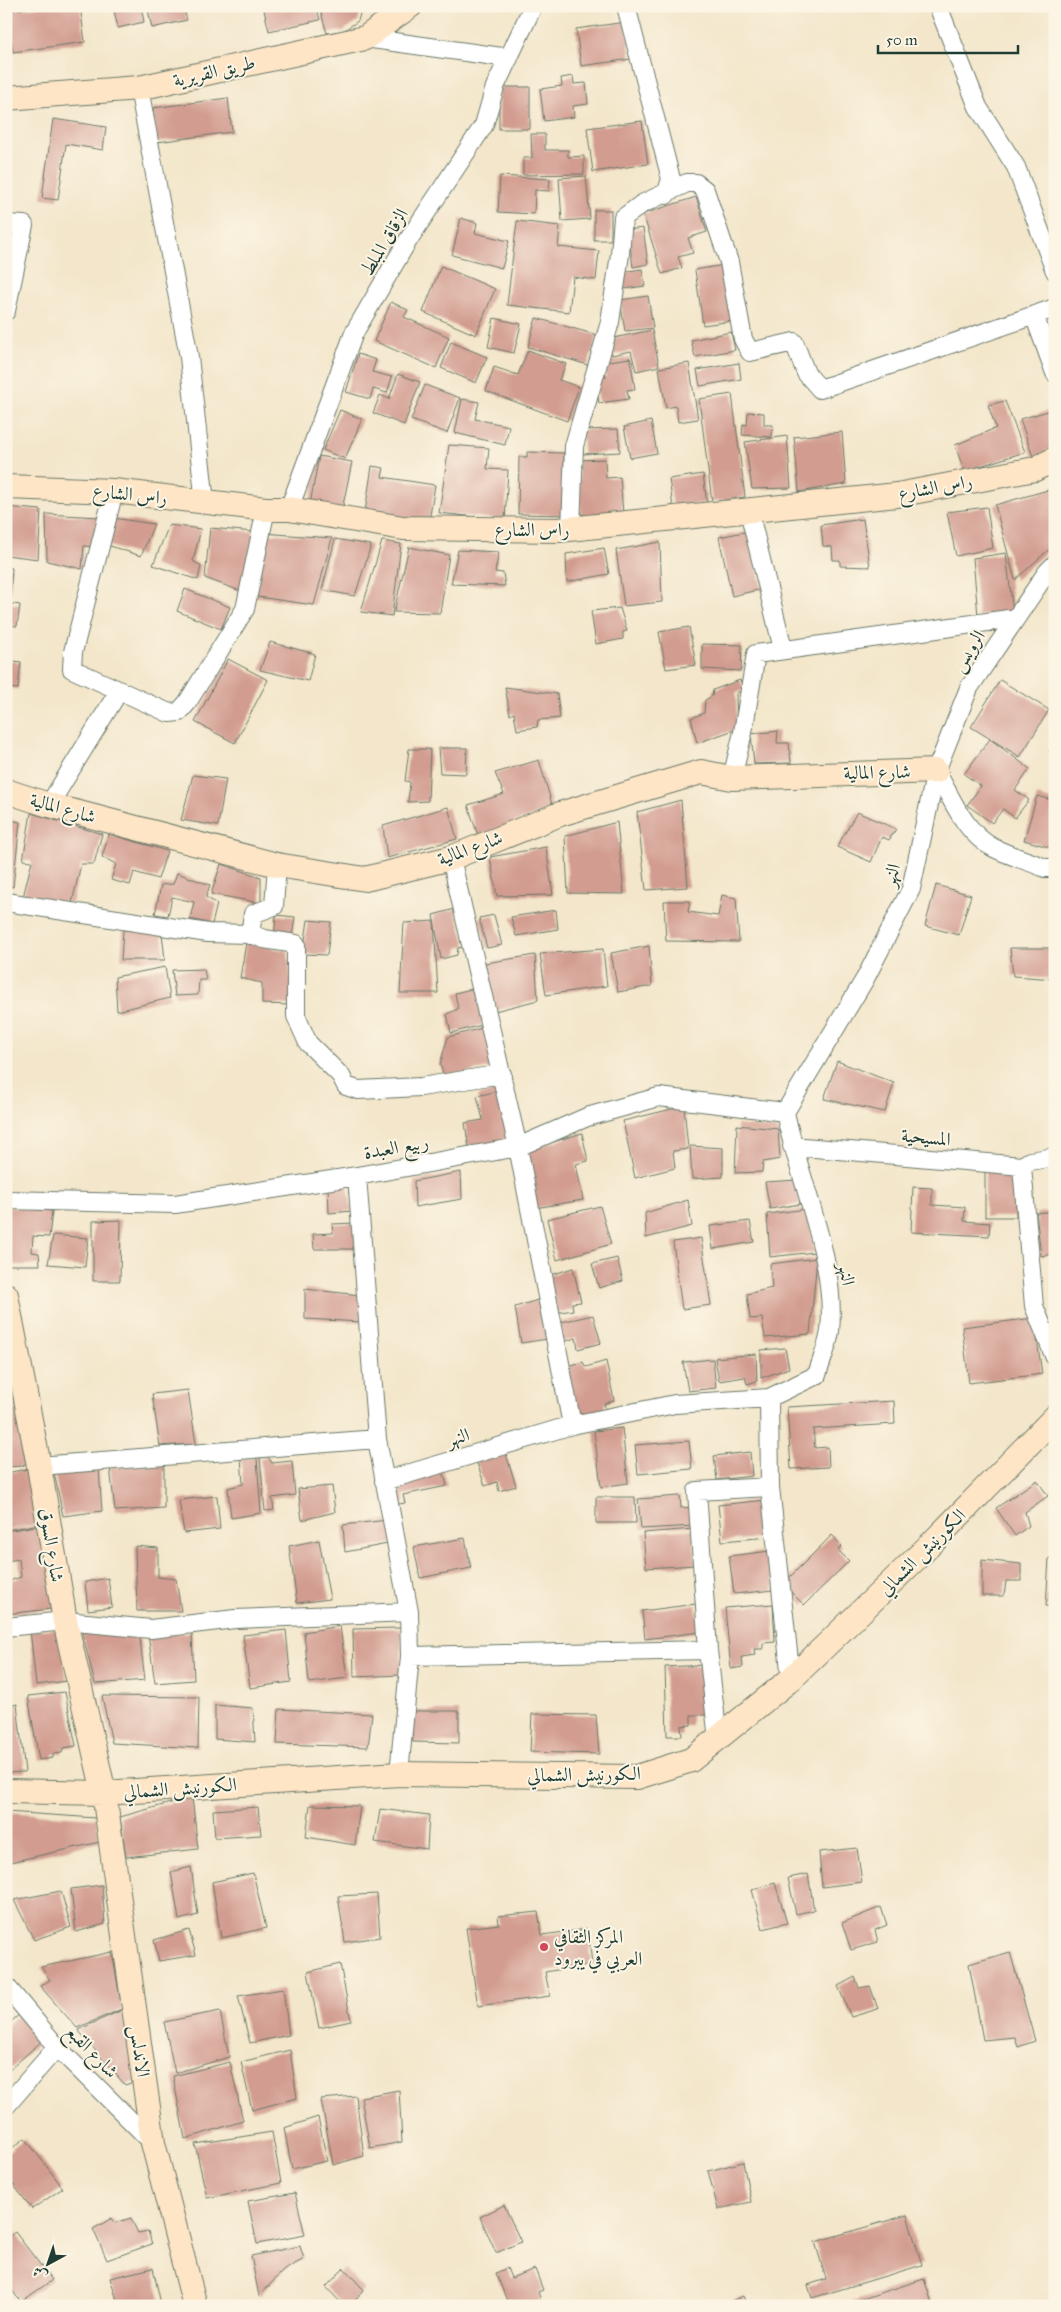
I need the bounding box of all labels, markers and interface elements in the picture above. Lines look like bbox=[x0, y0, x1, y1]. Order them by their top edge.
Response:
scale bar bbox=[878, 22, 1018, 54]
text: 50 m bbox=[886, 31, 918, 49]
street label: طريق القريرية bbox=[171, 50, 258, 93]
street label: الزقاق المبلط bbox=[355, 204, 413, 280]
street label: راس الشارع bbox=[896, 469, 975, 509]
street label: راس الشارع bbox=[91, 479, 169, 513]
street label: راس الشارع bbox=[494, 518, 570, 545]
street label: الرويس bbox=[946, 626, 992, 677]
street label: شارع المالية bbox=[843, 760, 911, 788]
street label: شارع المالية bbox=[26, 788, 99, 832]
street label: شارع المالية bbox=[434, 826, 507, 874]
street label: النهر bbox=[876, 861, 906, 891]
street label: المسيحية bbox=[900, 1123, 952, 1151]
street label: ربيع العبدة bbox=[362, 1130, 431, 1170]
street label: النهر bbox=[832, 1259, 860, 1287]
street label: النهر bbox=[442, 1423, 472, 1453]
street label: الكورنيش الشمالي bbox=[874, 1504, 973, 1603]
street label: شارع السوق bbox=[31, 1506, 69, 1584]
street label: الكورنيش الشمالي bbox=[527, 1762, 641, 1790]
street label: الكورنيش الشمالي bbox=[122, 1773, 238, 1807]
place label: المركز الثقافي العربي في يبرود bbox=[554, 1925, 642, 1974]
marker: المركز الثقافي العربي في يبرود bbox=[538, 1941, 550, 1953]
street label: شارع القبع bbox=[57, 2019, 123, 2087]
street label: الاندلس bbox=[124, 2023, 155, 2079]
north arrow bbox=[22, 2240, 72, 2290]
text: ش bbox=[29, 2263, 51, 2285]

